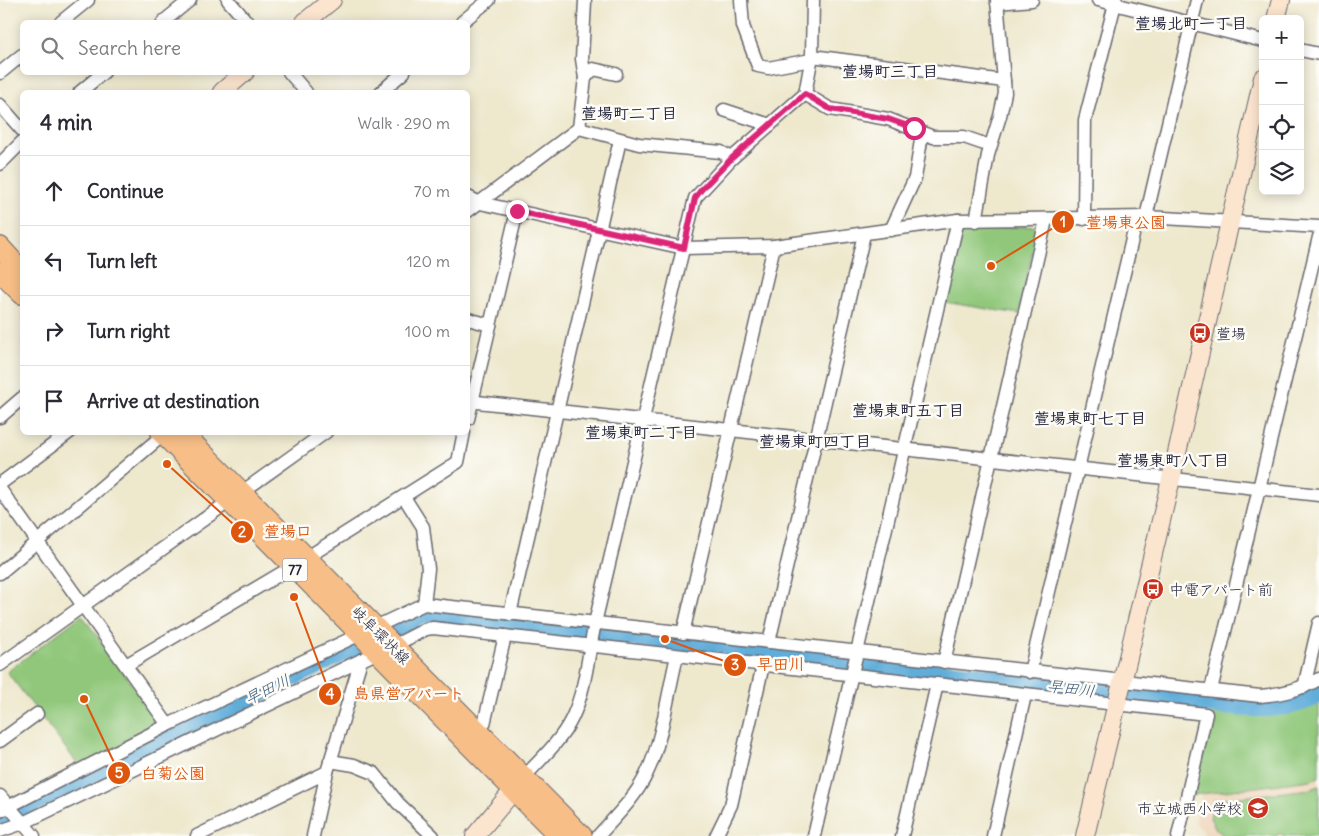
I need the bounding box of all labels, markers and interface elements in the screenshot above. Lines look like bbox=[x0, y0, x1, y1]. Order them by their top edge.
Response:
district label: 萱場北町一丁目 bbox=[1135, 13, 1247, 33]
map controls bbox=[1259, 15, 1304, 195]
button: + bbox=[1259, 15, 1304, 60]
search box bbox=[20, 20, 470, 75]
icon: search bbox=[38, 34, 66, 62]
text: Search here bbox=[78, 36, 181, 60]
button: − bbox=[1259, 60, 1304, 105]
district label: 萱場町三丁目 bbox=[842, 61, 938, 81]
district label: 萱場町二丁目 bbox=[581, 103, 677, 123]
button: locate bbox=[1259, 105, 1304, 150]
text: 4 min bbox=[40, 109, 92, 136]
text: Walk · 290 m bbox=[358, 113, 450, 133]
route start bbox=[903, 117, 926, 140]
button: layers bbox=[1259, 150, 1304, 195]
icon: ahead bbox=[40, 177, 68, 205]
text: Continue bbox=[87, 179, 164, 203]
text: 70 m bbox=[414, 181, 450, 201]
route end bbox=[506, 200, 529, 223]
callout: 萱場東公園 bbox=[1051, 207, 1176, 238]
text: 1 bbox=[1060, 212, 1066, 231]
text: 萱場東公園 bbox=[1086, 212, 1166, 232]
icon: left bbox=[40, 247, 68, 275]
text: Turn left bbox=[87, 249, 157, 273]
text: 120 m bbox=[407, 251, 450, 271]
icon: right bbox=[40, 317, 68, 345]
text: Turn right bbox=[87, 319, 170, 343]
text: 100 m bbox=[405, 321, 450, 341]
bus stop icon: 萱場 bbox=[1188, 321, 1212, 345]
place label: 萱場 bbox=[1216, 324, 1246, 343]
icon: arrive bbox=[40, 387, 68, 415]
text: Arrive at destination bbox=[87, 389, 260, 413]
district label: 萱場東町五丁目 bbox=[852, 400, 964, 420]
district label: 萱場東町七丁目 bbox=[1034, 408, 1146, 428]
district label: 萱場東町二丁目 bbox=[585, 422, 697, 442]
district label: 萱場東町四丁目 bbox=[759, 431, 871, 451]
district label: 萱場東町八丁目 bbox=[1117, 450, 1229, 470]
callout: 萱場口 bbox=[229, 516, 322, 547]
text: 萱場口 bbox=[264, 521, 312, 541]
text: 2 bbox=[238, 522, 246, 541]
road number: 77 bbox=[282, 558, 308, 582]
bus stop icon: 中電アパート前 bbox=[1141, 577, 1165, 601]
place label: 中電アパート前 bbox=[1169, 580, 1273, 599]
street label: 岐阜環状線 bbox=[348, 602, 414, 668]
callout: 早田川 bbox=[722, 649, 815, 680]
text: 早田川 bbox=[757, 654, 805, 674]
text: 3 bbox=[731, 655, 739, 674]
water label: 早田川 bbox=[241, 669, 293, 709]
water label: 早田川 bbox=[1046, 675, 1096, 701]
callout: 島県営アパート bbox=[318, 678, 475, 709]
text: 島県営アパート bbox=[353, 683, 465, 703]
text: 4 bbox=[326, 684, 335, 703]
callout: 白菊公園 bbox=[106, 757, 215, 788]
text: 5 bbox=[115, 763, 124, 782]
text: 白菊公園 bbox=[141, 763, 205, 783]
school or university icon: 市立城西小学校 bbox=[1246, 796, 1270, 820]
place label: 市立城西小学校 bbox=[1137, 799, 1242, 818]

